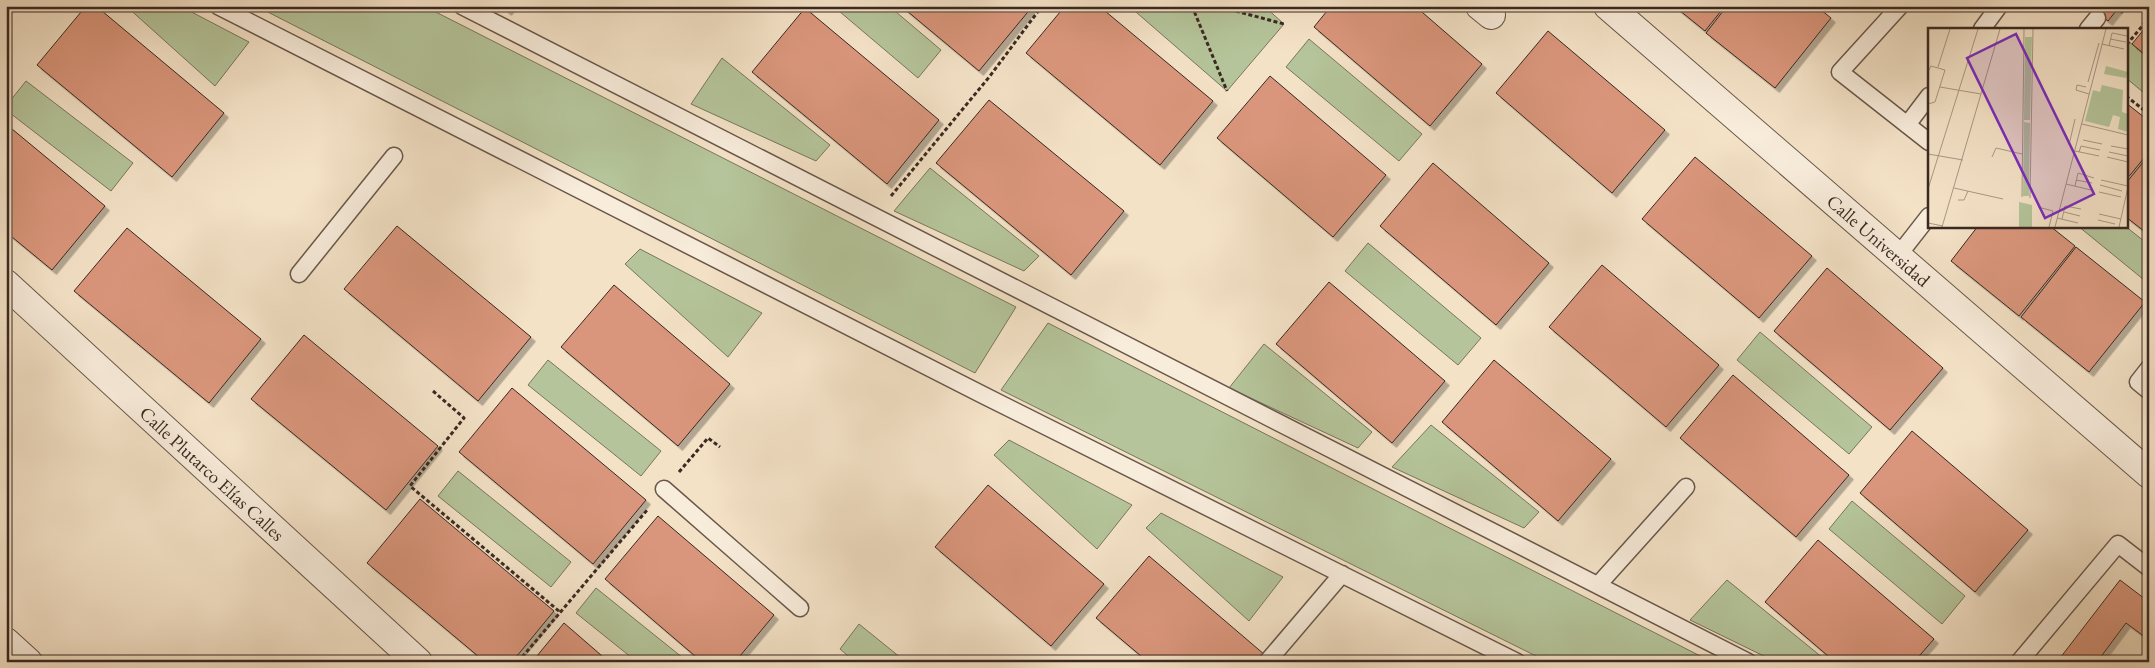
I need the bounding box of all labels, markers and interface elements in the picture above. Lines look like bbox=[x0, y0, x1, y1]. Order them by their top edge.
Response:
inset map bbox=[1928, 28, 2128, 228]
street label: Calle Universidad bbox=[1821, 189, 1936, 293]
street label: Calle Plutarco Elías Calles bbox=[134, 401, 290, 547]

